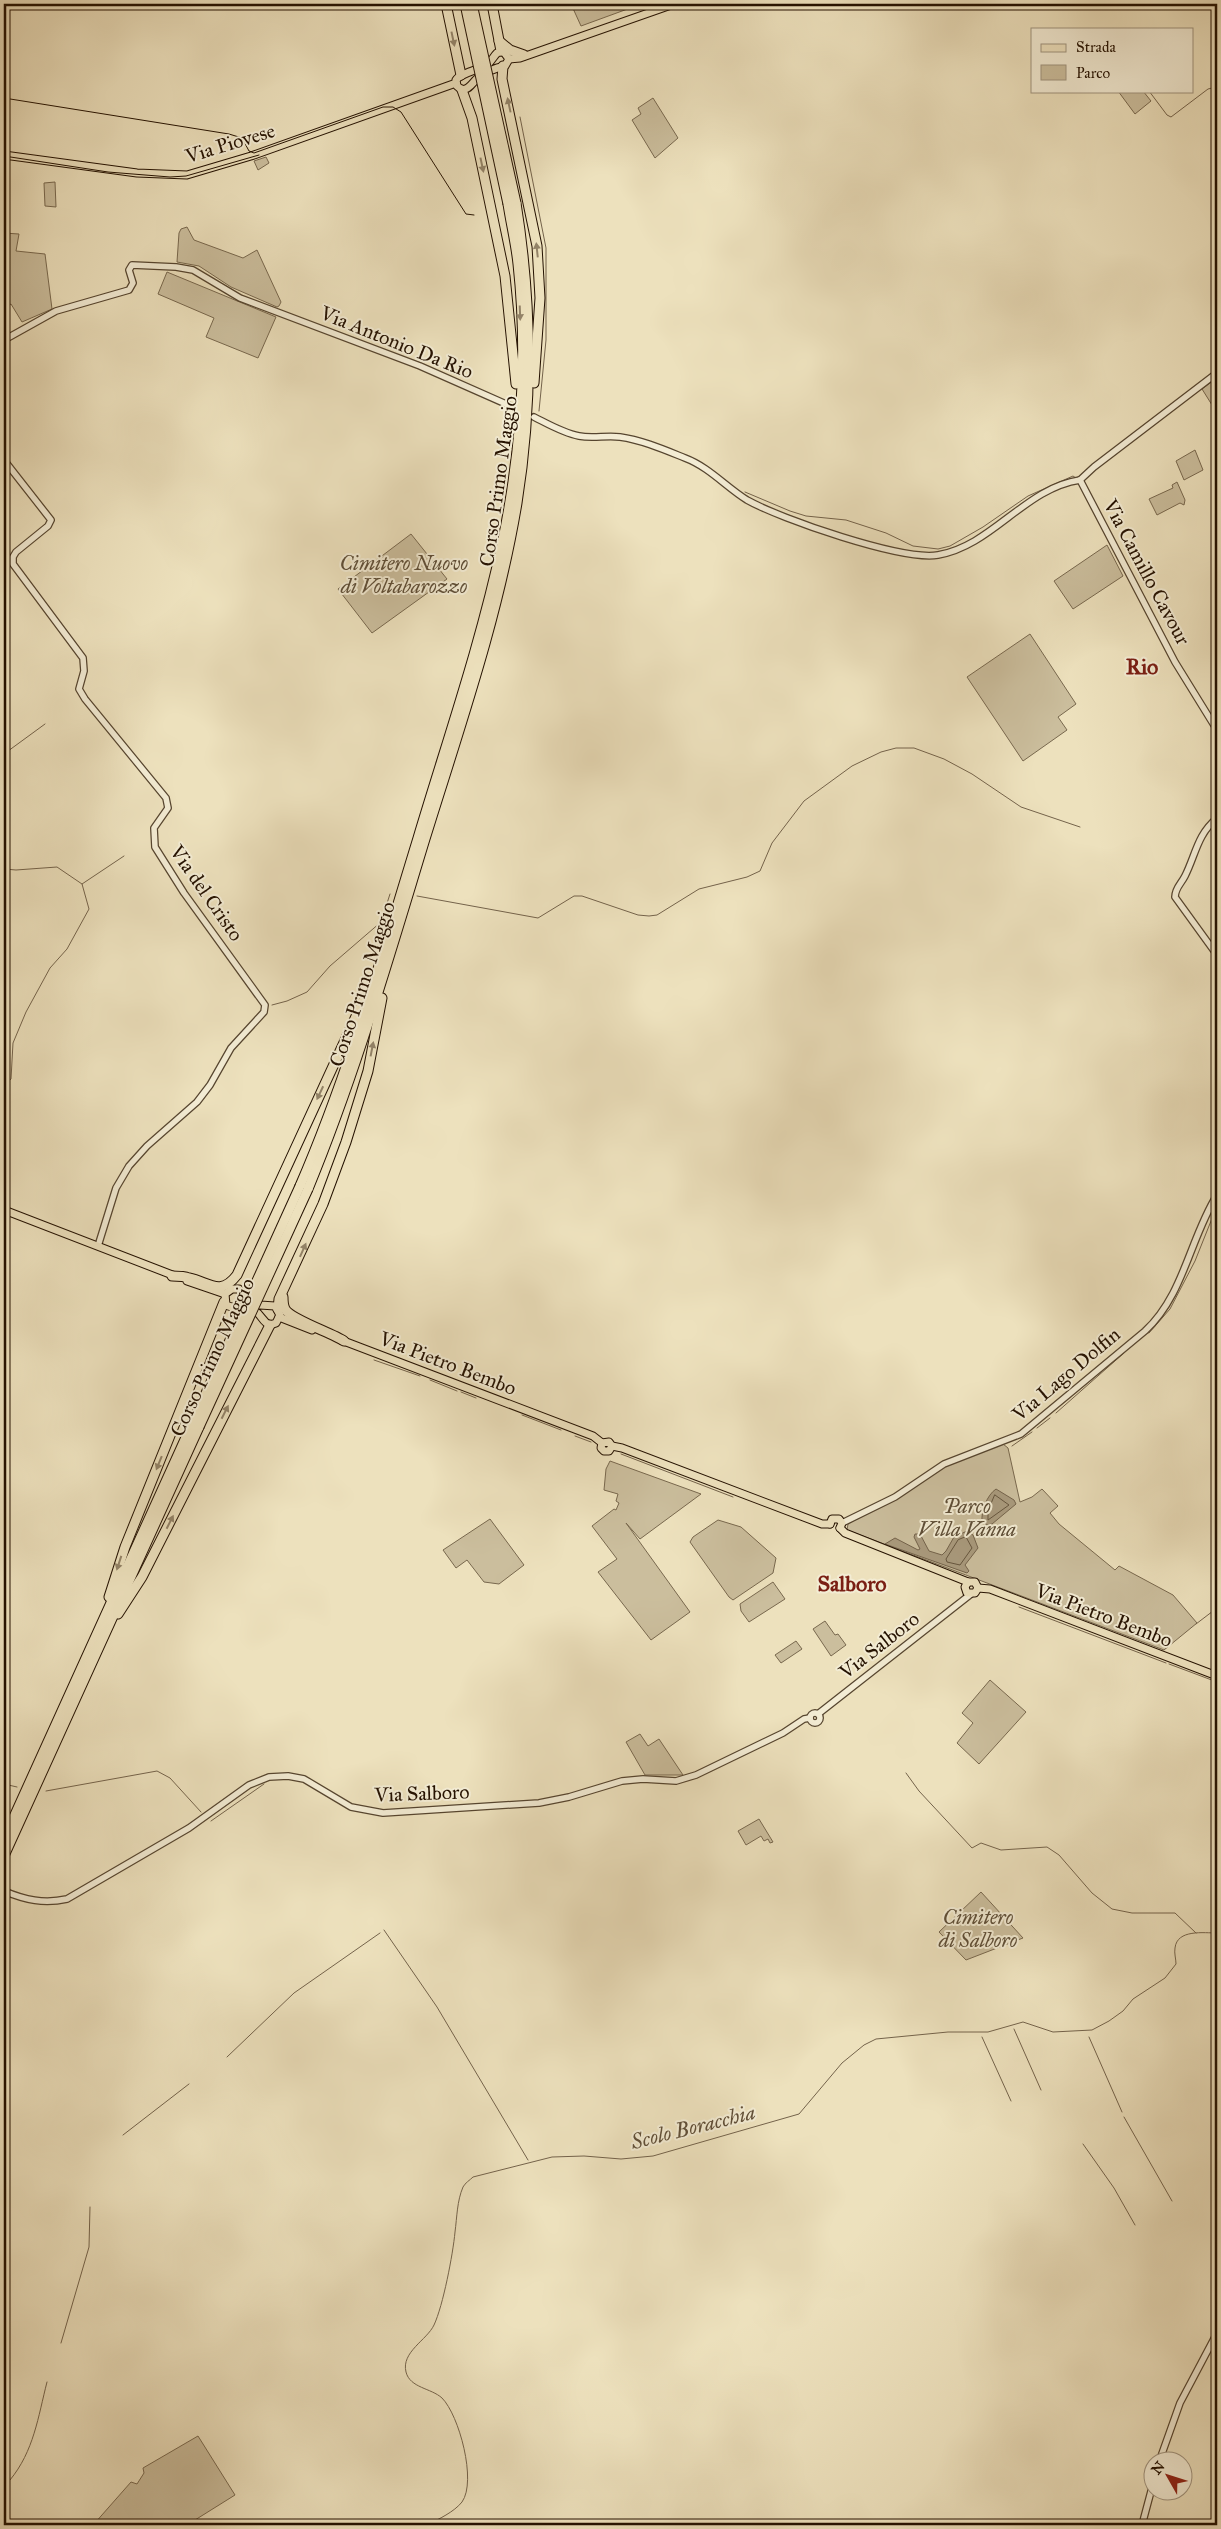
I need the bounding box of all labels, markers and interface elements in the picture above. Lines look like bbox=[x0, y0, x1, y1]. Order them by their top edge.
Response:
legend bbox=[1031, 28, 1194, 92]
one-way arrow bbox=[450, 32, 458, 48]
text: Strada bbox=[1076, 38, 1116, 56]
text: Parco bbox=[1076, 64, 1111, 82]
one-way arrow bbox=[505, 98, 513, 113]
street label: Via Piovese bbox=[181, 118, 278, 168]
one-way arrow bbox=[478, 158, 486, 173]
one-way arrow bbox=[533, 242, 541, 258]
street label: Via Antonio Da Rio bbox=[316, 300, 477, 384]
one-way arrow bbox=[516, 305, 524, 321]
street label: Corso Primo Maggio bbox=[474, 394, 523, 568]
street label: Via Camillo Cavour bbox=[1098, 494, 1196, 649]
park label: Cimitero Nuovo di Voltabarozzo bbox=[340, 551, 469, 598]
district label: Rio bbox=[1126, 653, 1158, 680]
street label: Via del Cristo bbox=[165, 840, 249, 946]
street label: Corso Primo Maggio bbox=[324, 898, 401, 1070]
one-way arrow bbox=[368, 1041, 376, 1057]
one-way arrow bbox=[316, 1086, 324, 1100]
one-way arrow bbox=[299, 1243, 307, 1257]
street label: Corso Primo Maggio bbox=[165, 1274, 260, 1440]
street label: Via Lago Dolfin bbox=[1007, 1322, 1125, 1427]
street label: Via Pietro Bembo bbox=[375, 1326, 520, 1400]
one-way arrow bbox=[221, 1405, 229, 1419]
one-way arrow bbox=[155, 1456, 163, 1471]
park label: Parco Villa Vanna bbox=[918, 1494, 1016, 1541]
one-way arrow bbox=[166, 1515, 174, 1529]
one-way arrow bbox=[115, 1556, 123, 1571]
district label: Salboro bbox=[817, 1570, 887, 1597]
street label: Via Pietro Bembo bbox=[1031, 1578, 1176, 1652]
street label: Via Salboro bbox=[833, 1606, 924, 1684]
street label: Via Salboro bbox=[373, 1779, 470, 1807]
park label: Cimitero di Salboro bbox=[938, 1905, 1018, 1952]
water label: Scolo Boracchia bbox=[627, 2099, 758, 2155]
north arrow bbox=[1144, 2452, 1194, 2502]
text: N bbox=[1148, 2458, 1169, 2478]

